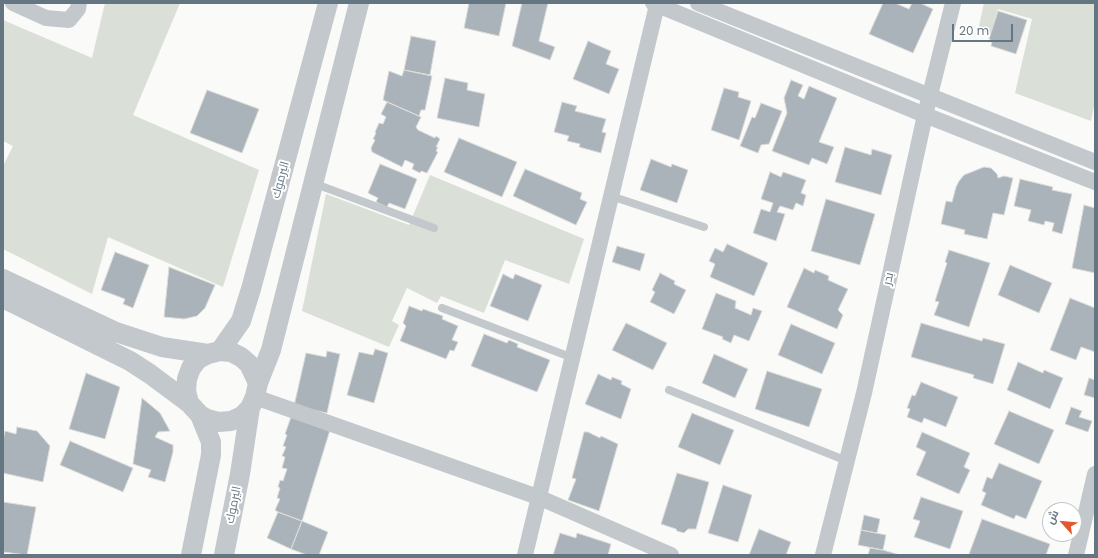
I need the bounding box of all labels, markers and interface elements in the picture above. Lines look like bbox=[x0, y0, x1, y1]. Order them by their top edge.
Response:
scale bar bbox=[954, 16, 1015, 42]
text: 20 m bbox=[959, 22, 989, 39]
street label: اليرموك bbox=[269, 160, 293, 200]
street label: بدر bbox=[881, 271, 897, 287]
street label: اليرموك bbox=[223, 485, 245, 525]
north arrow bbox=[1042, 502, 1082, 542]
text: ش bbox=[1042, 507, 1063, 527]

